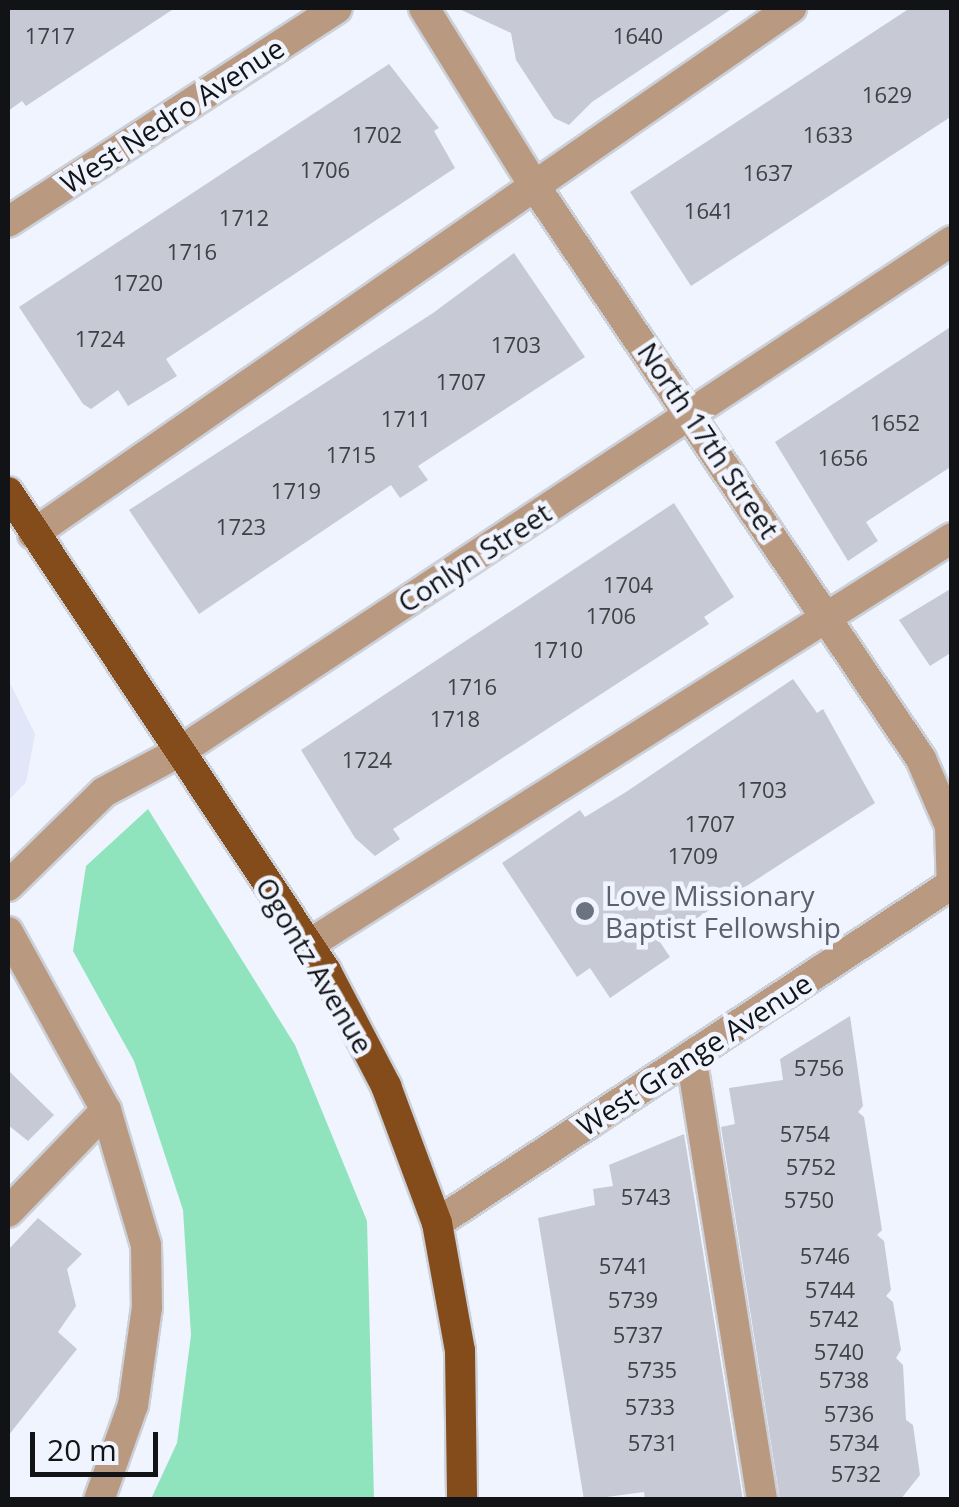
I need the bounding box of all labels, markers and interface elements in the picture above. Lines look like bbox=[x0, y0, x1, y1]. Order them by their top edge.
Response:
house number: 1717 bbox=[25, 23, 75, 49]
house number: 1640 bbox=[613, 23, 663, 49]
street label: West Nedro Avenue bbox=[54, 30, 290, 200]
house number: 1629 bbox=[862, 82, 912, 108]
house number: 1702 bbox=[352, 122, 402, 148]
house number: 1633 bbox=[803, 122, 853, 148]
house number: 1706 bbox=[300, 157, 350, 183]
house number: 1637 bbox=[743, 160, 793, 186]
house number: 1641 bbox=[684, 198, 734, 224]
house number: 1712 bbox=[219, 205, 269, 231]
house number: 1716 bbox=[167, 239, 217, 265]
house number: 1720 bbox=[113, 270, 163, 296]
house number: 1724 bbox=[75, 326, 125, 352]
house number: 1703 bbox=[491, 332, 541, 358]
street label: North 17th Street bbox=[631, 336, 787, 544]
house number: 1707 bbox=[436, 369, 486, 395]
house number: 1711 bbox=[381, 406, 431, 432]
house number: 1652 bbox=[870, 410, 920, 436]
house number: 1715 bbox=[326, 442, 376, 468]
house number: 1656 bbox=[818, 445, 868, 471]
house number: 1719 bbox=[271, 478, 321, 504]
street label: Conlyn Street bbox=[391, 495, 557, 619]
house number: 1723 bbox=[216, 514, 266, 540]
house number: 1704 bbox=[603, 572, 653, 598]
house number: 1706 bbox=[586, 603, 636, 629]
house number: 1710 bbox=[533, 637, 583, 663]
house number: 1716 bbox=[447, 674, 497, 700]
house number: 1718 bbox=[430, 706, 480, 732]
house number: 1724 bbox=[342, 747, 392, 773]
house number: 1703 bbox=[737, 777, 787, 803]
house number: 1707 bbox=[685, 811, 735, 837]
house number: 1709 bbox=[668, 843, 718, 869]
street label: Ogontz Avenue bbox=[249, 871, 381, 1059]
place label: Love Missionary Baptist Fellowship bbox=[605, 878, 841, 944]
marker: Love Missionary Baptist Fellowship bbox=[574, 900, 596, 922]
street label: West Grange Avenue bbox=[571, 966, 817, 1142]
house number: 5756 bbox=[794, 1055, 844, 1081]
house number: 5754 bbox=[780, 1121, 830, 1147]
house number: 5752 bbox=[786, 1154, 836, 1180]
house number: 5743 bbox=[621, 1184, 671, 1210]
house number: 5750 bbox=[784, 1187, 834, 1213]
house number: 5746 bbox=[800, 1243, 850, 1269]
house number: 5741 bbox=[599, 1253, 649, 1279]
house number: 5744 bbox=[805, 1277, 855, 1303]
house number: 5739 bbox=[608, 1287, 658, 1313]
house number: 5742 bbox=[809, 1306, 859, 1332]
house number: 5737 bbox=[613, 1322, 663, 1348]
house number: 5740 bbox=[814, 1339, 864, 1365]
house number: 5735 bbox=[627, 1357, 677, 1383]
house number: 5738 bbox=[819, 1367, 869, 1393]
house number: 5733 bbox=[625, 1394, 675, 1420]
house number: 5736 bbox=[824, 1401, 874, 1427]
scale bar bbox=[35, 1412, 162, 1474]
text: 20 m bbox=[47, 1429, 117, 1470]
house number: 5731 bbox=[628, 1430, 678, 1456]
house number: 5734 bbox=[829, 1430, 879, 1456]
house number: 5732 bbox=[831, 1461, 881, 1487]

